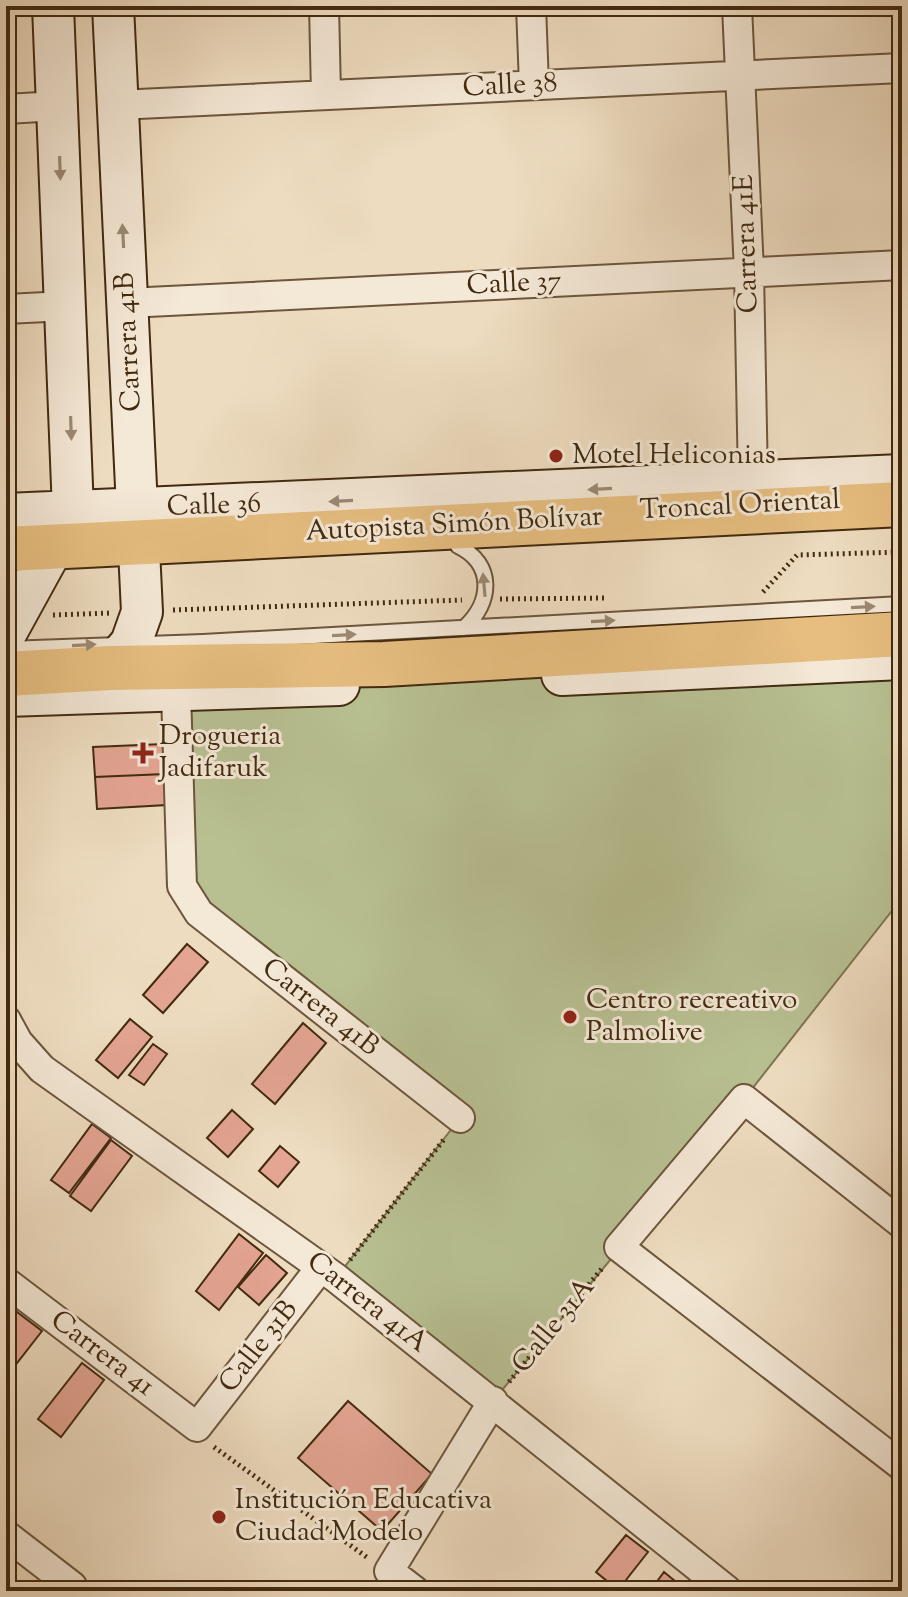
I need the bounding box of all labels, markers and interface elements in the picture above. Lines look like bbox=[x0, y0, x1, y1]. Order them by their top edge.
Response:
street label: Calle 38 bbox=[462, 64, 558, 108]
one-way arrow bbox=[53, 156, 66, 181]
street label: Carrera 41E bbox=[725, 174, 769, 314]
one-way arrow bbox=[117, 223, 130, 248]
street label: Calle 37 bbox=[466, 262, 562, 306]
street label: Carrera 41B bbox=[105, 271, 153, 413]
one-way arrow bbox=[64, 416, 77, 441]
place label: Motel Heliconias bbox=[572, 436, 776, 476]
marker: Motel Heliconias bbox=[547, 447, 565, 465]
street label: Troncal Oriental bbox=[639, 481, 841, 531]
one-way arrow bbox=[587, 483, 612, 496]
street label: Calle 36 bbox=[166, 484, 262, 528]
one-way arrow bbox=[328, 494, 353, 507]
street label: Autopista Simón Bolívar bbox=[305, 497, 604, 553]
one-way arrow bbox=[478, 572, 491, 597]
one-way arrow bbox=[851, 600, 876, 613]
one-way arrow bbox=[591, 614, 616, 627]
one-way arrow bbox=[332, 628, 357, 641]
one-way arrow bbox=[72, 639, 97, 652]
place label: Drogueria Jadifaruk bbox=[157, 717, 281, 789]
marker: Drogueria Jadifaruk bbox=[134, 744, 152, 762]
street label: Carrera 41B bbox=[253, 949, 387, 1067]
place label: Centro recreativo Palmolive bbox=[586, 981, 797, 1053]
marker: Centro recreativo Palmolive bbox=[561, 1008, 579, 1026]
street label: Carrera 41A bbox=[298, 1243, 436, 1363]
street label: Calle 31A bbox=[503, 1269, 605, 1383]
street label: Calle 31B bbox=[210, 1292, 308, 1402]
street label: Carrera 41 bbox=[41, 1301, 163, 1407]
place label: Institución Educativa Ciudad Modelo bbox=[235, 1481, 492, 1553]
marker: Institución Educativa Ciudad Modelo bbox=[210, 1508, 228, 1526]

